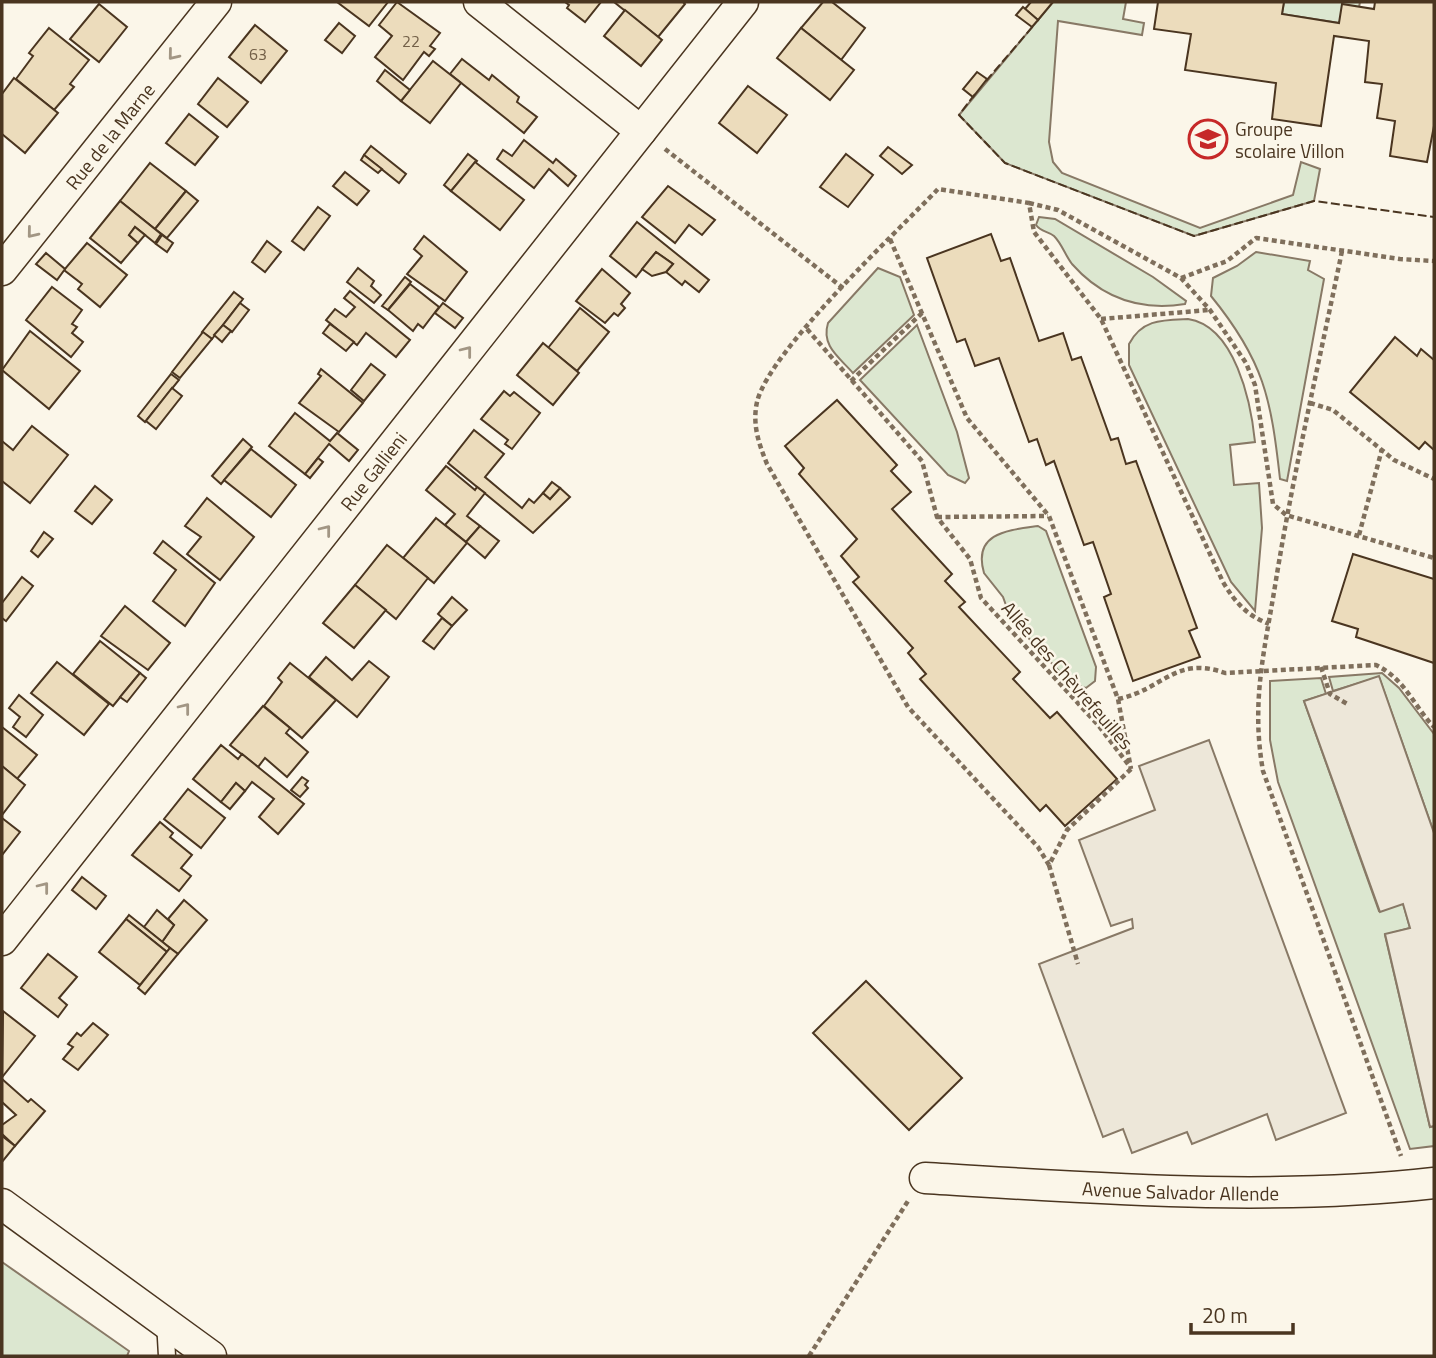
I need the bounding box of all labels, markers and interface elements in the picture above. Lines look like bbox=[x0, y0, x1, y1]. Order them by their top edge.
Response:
house number: 22 bbox=[402, 29, 420, 53]
house number: 63 bbox=[249, 42, 267, 66]
one-way arrow bbox=[169, 48, 182, 60]
street label: Rue de la Marne bbox=[58, 76, 161, 195]
place label: Groupe scolaire Villon bbox=[1235, 114, 1345, 165]
school or university icon: Groupe scolaire Villon bbox=[1187, 118, 1229, 160]
one-way arrow bbox=[27, 225, 40, 238]
one-way arrow bbox=[459, 346, 472, 359]
street label: Rue Gallieni bbox=[332, 425, 413, 517]
one-way arrow bbox=[318, 525, 331, 537]
street label: Allée des Chèvrefeuilles bbox=[995, 594, 1141, 756]
one-way arrow bbox=[177, 703, 190, 716]
one-way arrow bbox=[36, 882, 48, 895]
street label: Avenue Salvador Allende bbox=[1082, 1173, 1279, 1207]
scale bar bbox=[1191, 1292, 1292, 1336]
text: 20 m bbox=[1202, 1299, 1248, 1331]

